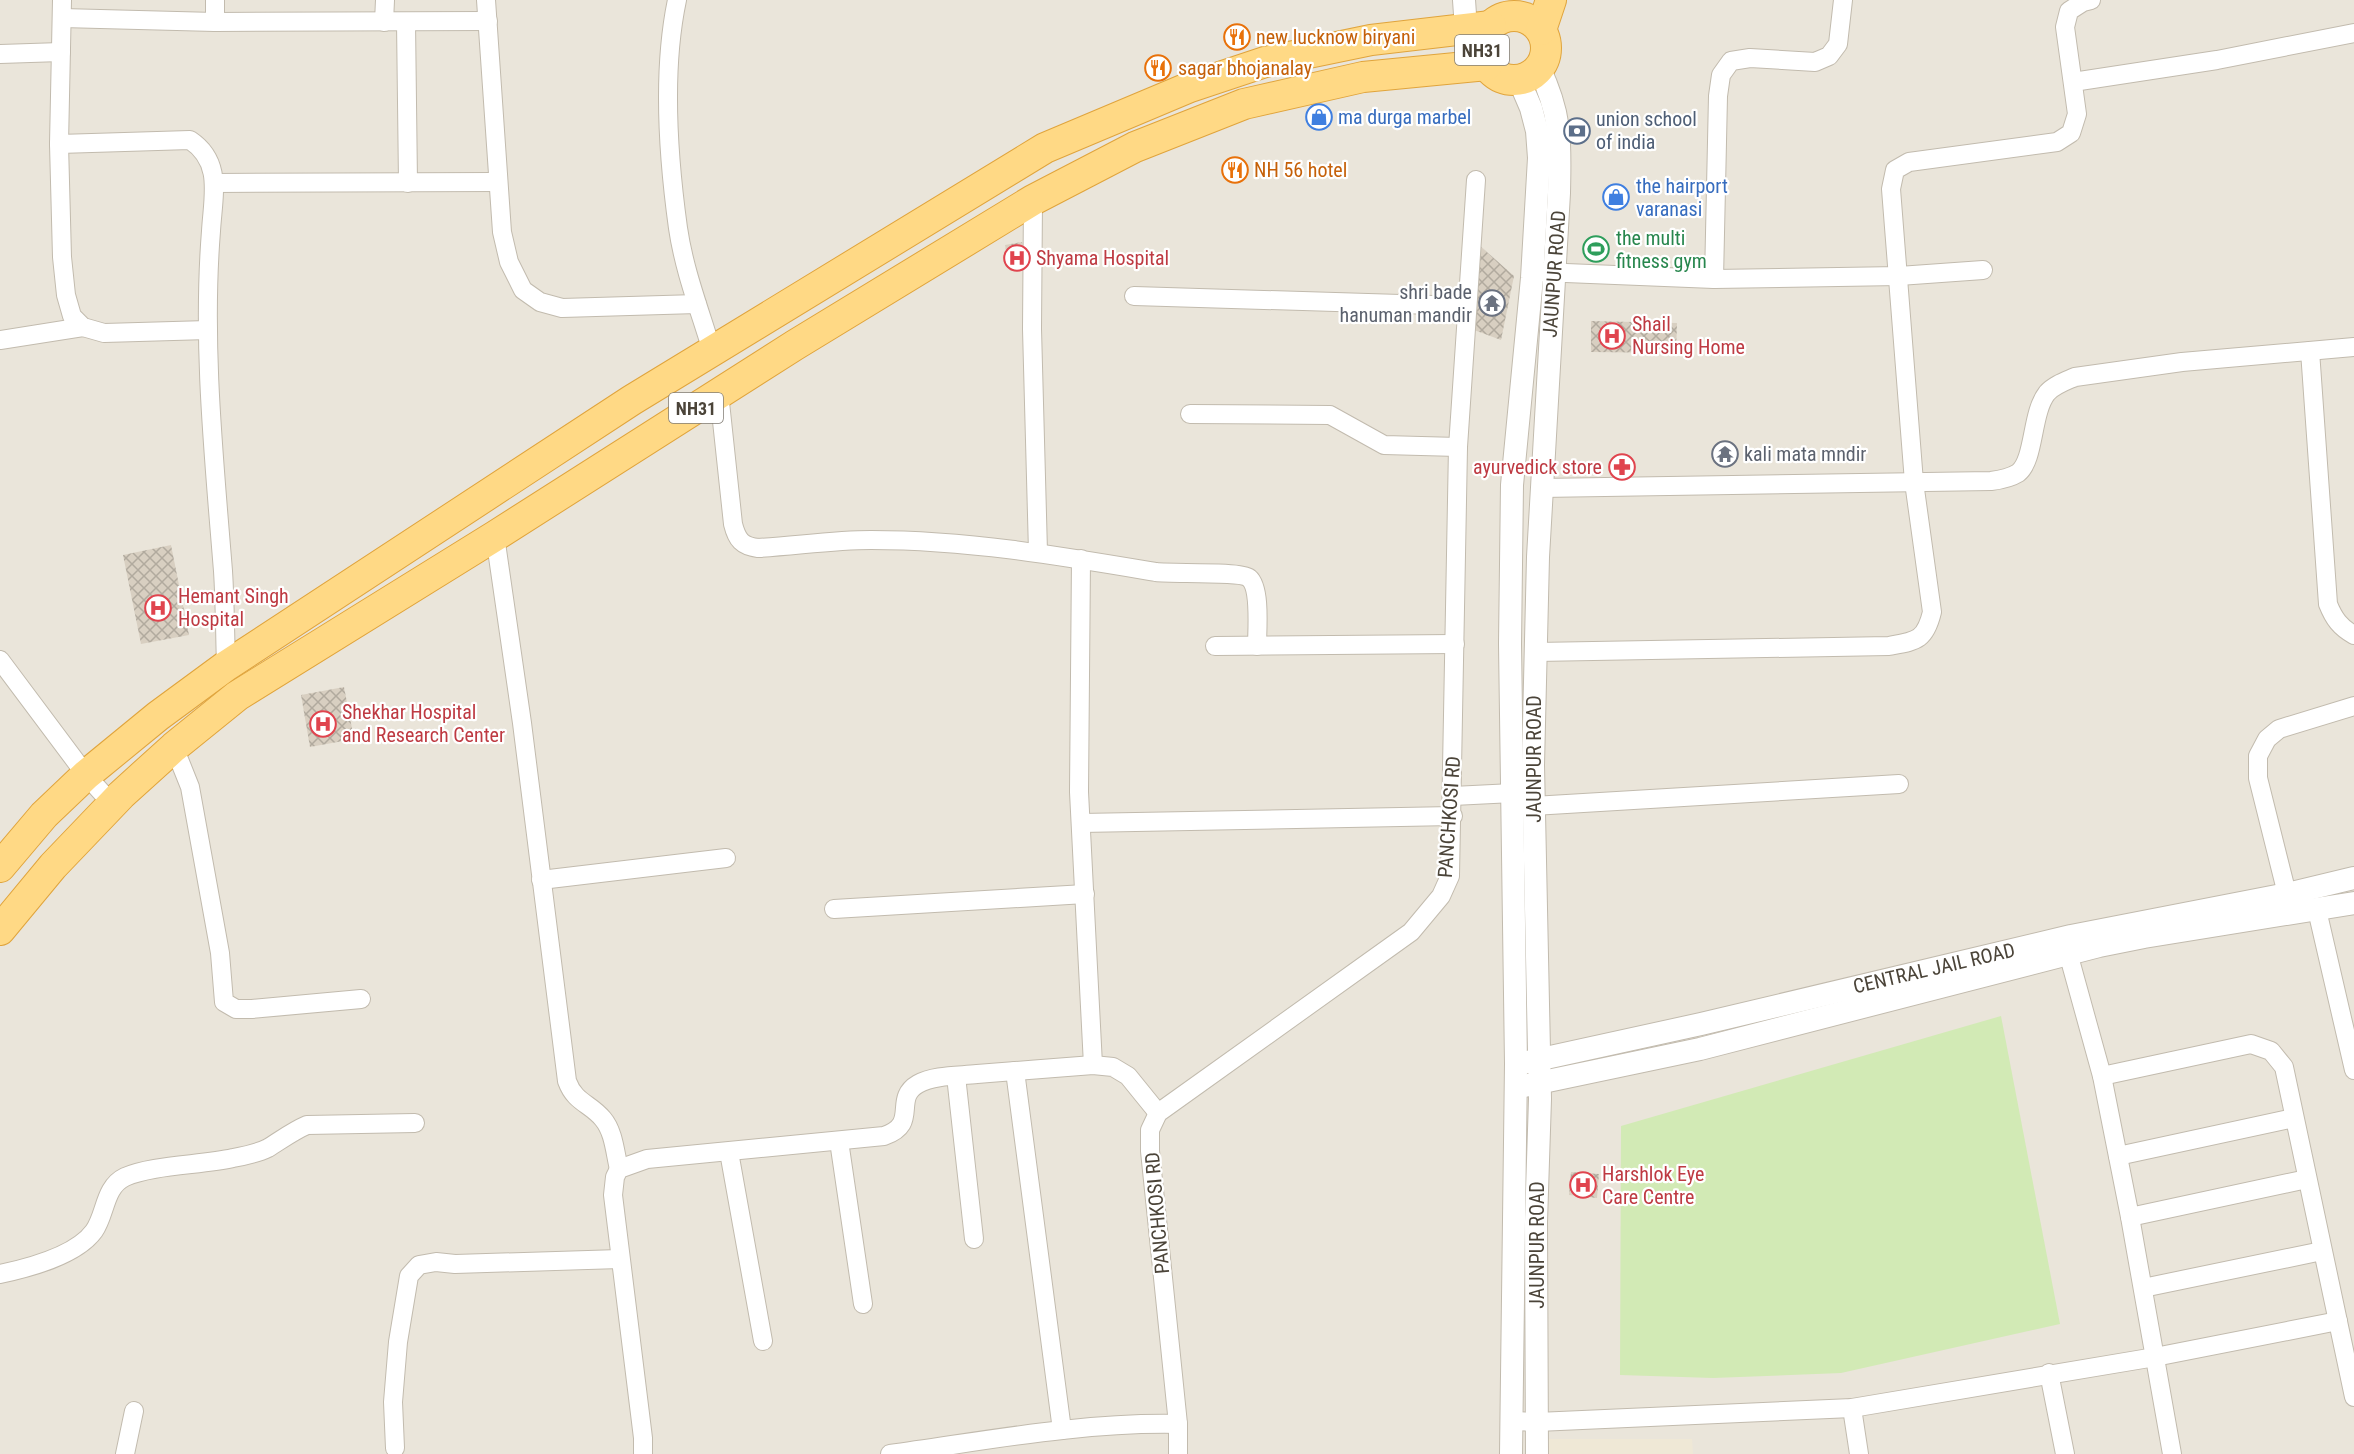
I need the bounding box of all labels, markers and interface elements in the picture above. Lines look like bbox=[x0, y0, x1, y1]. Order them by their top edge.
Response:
restaurant icon: new lucknow biryani bbox=[1222, 22, 1252, 52]
place label: new lucknow biryani bbox=[1256, 25, 1415, 49]
road number: NH31 bbox=[1455, 35, 1509, 65]
restaurant icon: sagar bhojanalay bbox=[1143, 53, 1173, 83]
place label: sagar bhojanalay bbox=[1178, 56, 1312, 80]
shop icon: ma durga marbel bbox=[1304, 102, 1334, 132]
place label: ma durga marbel bbox=[1338, 105, 1471, 129]
place label: union school of india bbox=[1596, 107, 1697, 154]
bank icon: union school of india bbox=[1562, 116, 1592, 146]
restaurant icon: NH 56 hotel bbox=[1220, 155, 1250, 185]
place label: NH 56 hotel bbox=[1254, 158, 1347, 182]
place label: the hairport varanasi bbox=[1636, 174, 1728, 221]
shop icon: the hairport varanasi bbox=[1601, 182, 1631, 212]
street label: JAUNPUR ROAD bbox=[1538, 210, 1570, 338]
place label: the multi fitness gym bbox=[1616, 226, 1707, 273]
sports icon: the multi fitness gym bbox=[1581, 234, 1611, 264]
hospital icon: Shyama Hospital bbox=[1002, 243, 1032, 273]
place label: Shyama Hospital bbox=[1036, 246, 1169, 270]
place label: shri bade hanuman mandir bbox=[1340, 280, 1472, 327]
temple icon: shri bade hanuman mandir bbox=[1477, 288, 1507, 318]
place label: Shail Nursing Home bbox=[1632, 312, 1745, 359]
hospital icon: Shail Nursing Home bbox=[1597, 321, 1627, 351]
road number: NH31 bbox=[669, 393, 723, 423]
temple icon: kali mata mndir bbox=[1710, 439, 1740, 469]
place label: kali mata mndir bbox=[1744, 442, 1866, 466]
pharmacy icon: ayurvedick store bbox=[1607, 452, 1637, 482]
place label: ayurvedick store bbox=[1473, 455, 1602, 479]
place label: Hemant Singh Hospital bbox=[178, 584, 289, 631]
hospital icon: Hemant Singh Hospital bbox=[143, 593, 173, 623]
street label: JAUNPUR ROAD bbox=[1522, 695, 1546, 823]
place label: Shekhar Hospital and Research Center bbox=[342, 700, 505, 747]
hospital icon: Shekhar Hospital and Research Center bbox=[308, 709, 338, 739]
street label: PANCHKOSI RD bbox=[1433, 755, 1465, 879]
street label: CENTRAL JAIL ROAD bbox=[1851, 938, 2017, 998]
street label: PANCHKOSI RD bbox=[1140, 1151, 1174, 1275]
place label: Harshlok Eye Care Centre bbox=[1602, 1162, 1704, 1209]
hospital icon: Harshlok Eye Care Centre bbox=[1568, 1170, 1598, 1200]
street label: JAUNPUR ROAD bbox=[1525, 1181, 1549, 1309]

